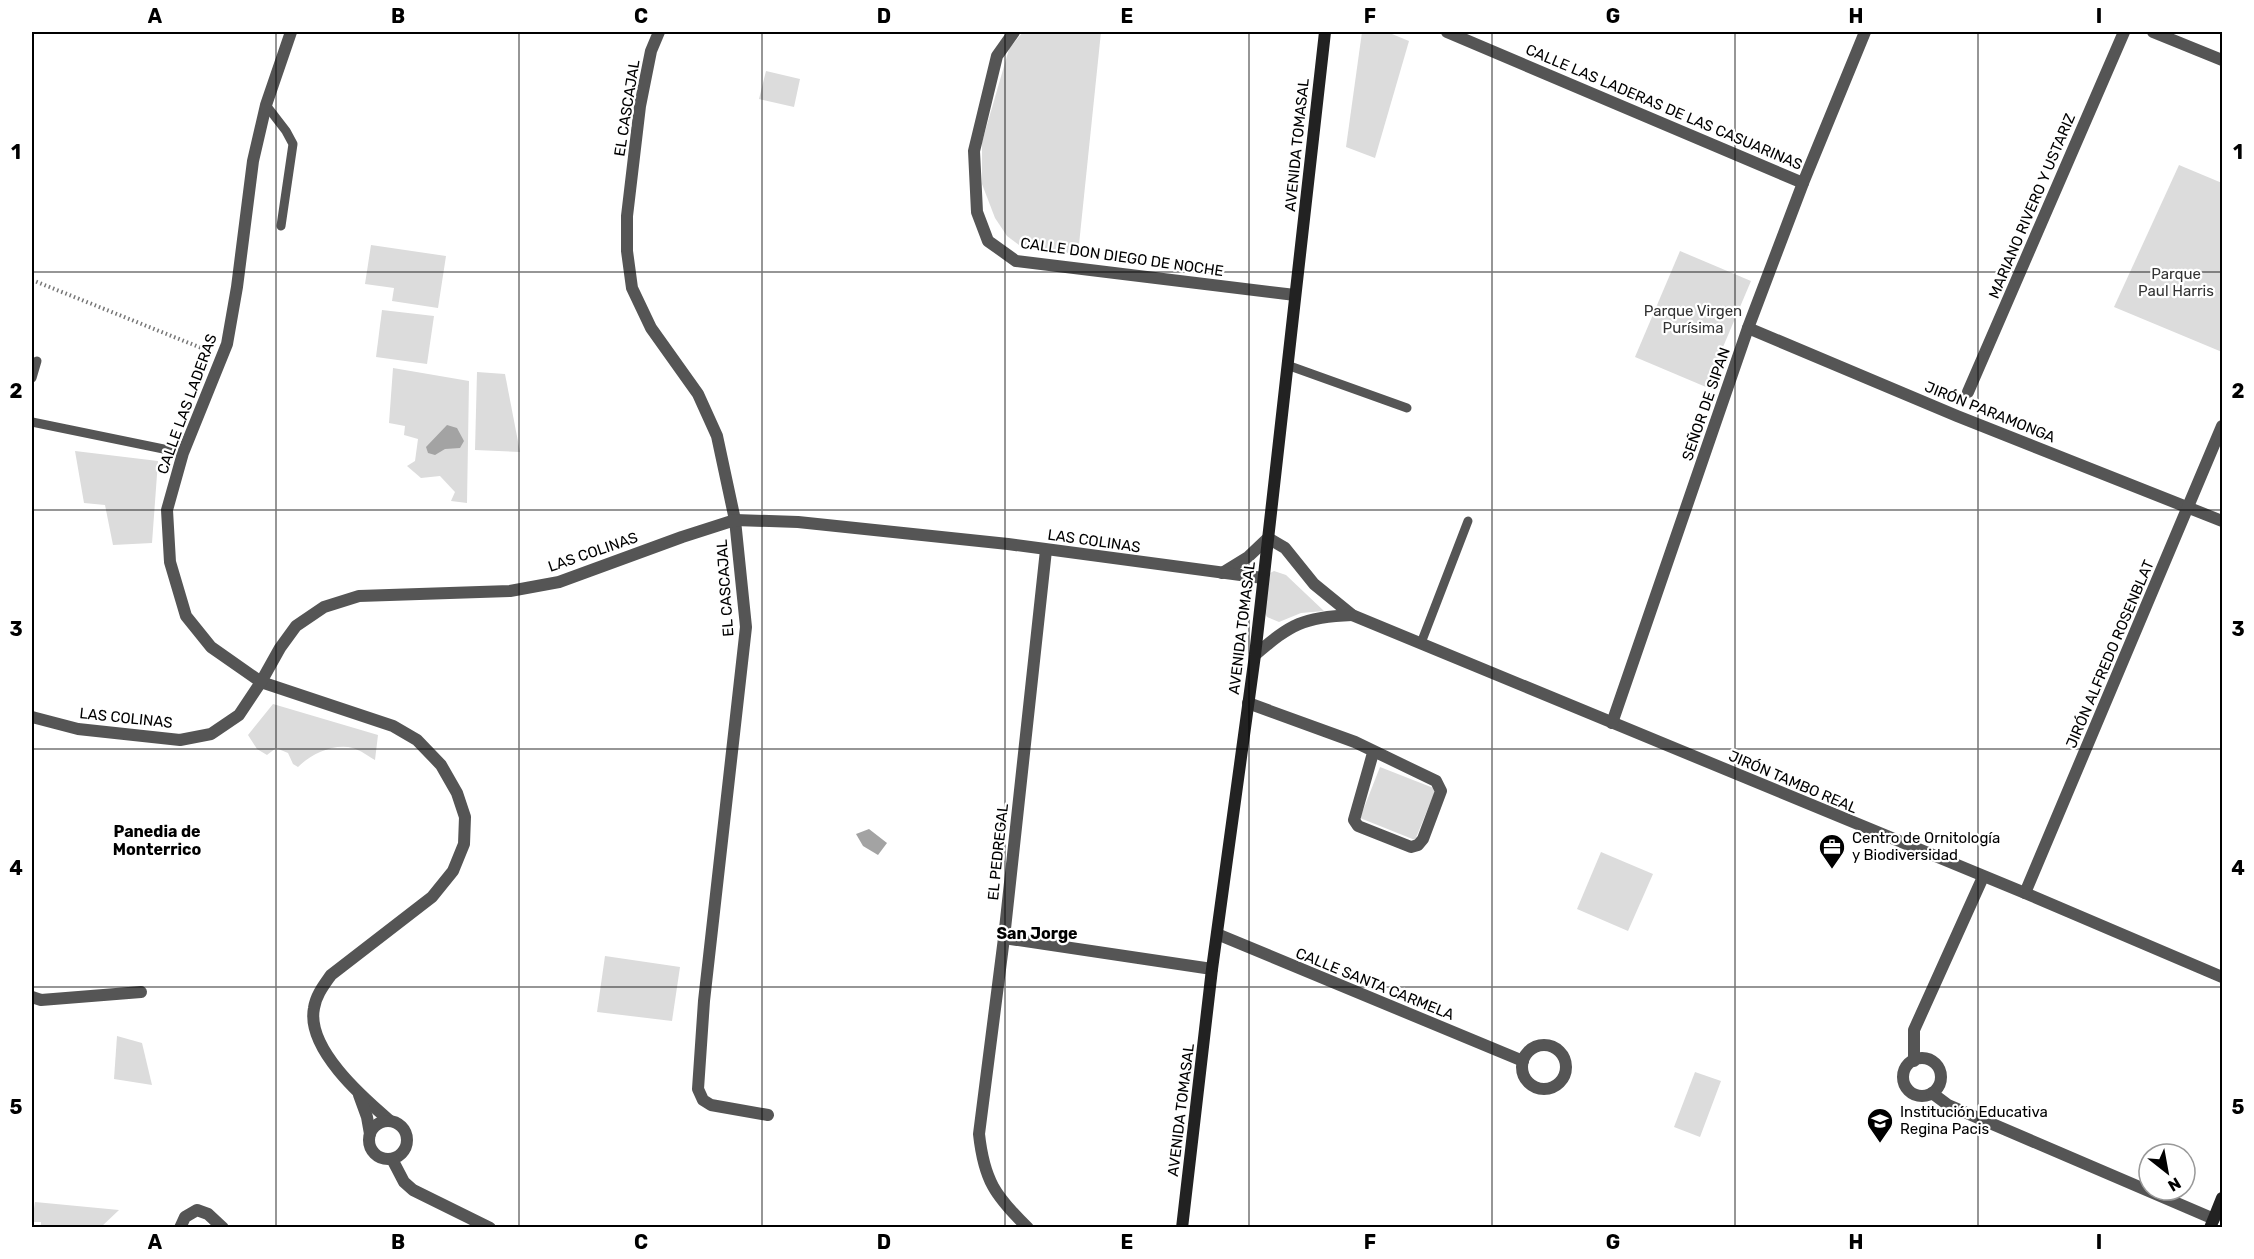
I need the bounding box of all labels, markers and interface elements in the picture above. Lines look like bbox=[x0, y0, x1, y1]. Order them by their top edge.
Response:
text: A bbox=[148, 4, 163, 28]
text: B bbox=[391, 4, 405, 28]
text: C bbox=[634, 4, 648, 28]
text: D bbox=[877, 4, 891, 28]
text: E bbox=[1121, 4, 1133, 28]
text: F bbox=[1364, 4, 1376, 28]
text: G bbox=[1606, 4, 1620, 28]
text: H bbox=[1849, 4, 1863, 28]
text: I bbox=[2096, 4, 2102, 28]
street label: CALLE LAS LADERAS DE LAS CASUARINAS bbox=[1523, 40, 1805, 174]
street label: EL CASCAJAL bbox=[610, 58, 644, 158]
street label: AVENIDA TOMASAL bbox=[1281, 77, 1313, 213]
street label: MARIANO RIVERO Y USTARIZ bbox=[1985, 111, 2079, 301]
text: 1 bbox=[11, 140, 21, 164]
text: 1 bbox=[2233, 140, 2243, 164]
street label: CALLE DON DIEGO DE NOCHE bbox=[1019, 234, 1225, 280]
park label: Parque Paul Harris bbox=[2138, 265, 2214, 300]
park label: Parque Virgen Purísima bbox=[1644, 302, 1742, 337]
street label: CALLE LAS LADERAS bbox=[153, 331, 221, 477]
street label: SEÑOR DE SIPAN bbox=[1678, 345, 1734, 463]
street label: JIRÓN PARAMONGA bbox=[1922, 378, 2058, 446]
text: 2 bbox=[10, 379, 23, 403]
text: 2 bbox=[2232, 379, 2245, 403]
street label: LAS COLINAS bbox=[1046, 526, 1142, 556]
street label: LAS COLINAS bbox=[546, 528, 640, 576]
street label: EL CASCAJAL bbox=[713, 538, 737, 637]
street label: JIRÓN ALFREDO ROSENBLAT bbox=[2062, 557, 2158, 751]
street label: AVENIDA TOMASAL bbox=[1225, 560, 1259, 696]
text: 3 bbox=[9, 617, 23, 641]
text: 3 bbox=[2231, 617, 2245, 641]
street label: LAS COLINAS bbox=[78, 704, 174, 732]
street label: JIRÓN TAMBO REAL bbox=[1726, 747, 1861, 817]
street label: EL PEDREGAL bbox=[984, 802, 1012, 901]
district label: Panedia de Monterrico bbox=[113, 822, 201, 859]
place label: Centro de Ornitología y Biodiversidad bbox=[1852, 829, 2000, 864]
office icon: Centro de Ornitología y Biodiversidad bbox=[1817, 832, 1847, 870]
text: 4 bbox=[9, 856, 23, 880]
text: 4 bbox=[2231, 856, 2245, 880]
district label: San Jorge bbox=[996, 924, 1078, 943]
street label: CALLE SANTA CARMELA bbox=[1293, 944, 1457, 1024]
street label: AVENIDA TOMASAL bbox=[1164, 1042, 1198, 1178]
text: 5 bbox=[10, 1095, 23, 1119]
text: 5 bbox=[2232, 1095, 2245, 1119]
place label: Institución Educativa Regina Pacis bbox=[1900, 1103, 2048, 1138]
school or university icon: Institución Educativa Regina Pacis bbox=[1865, 1106, 1895, 1144]
north arrow bbox=[2137, 1142, 2197, 1202]
text: N bbox=[2165, 1173, 2184, 1196]
text: A bbox=[148, 1230, 163, 1254]
text: B bbox=[391, 1230, 405, 1254]
text: C bbox=[634, 1230, 648, 1254]
text: D bbox=[877, 1230, 891, 1254]
text: E bbox=[1121, 1230, 1133, 1254]
text: F bbox=[1364, 1230, 1376, 1254]
text: G bbox=[1606, 1230, 1620, 1254]
text: H bbox=[1849, 1230, 1863, 1254]
text: I bbox=[2096, 1230, 2102, 1254]

